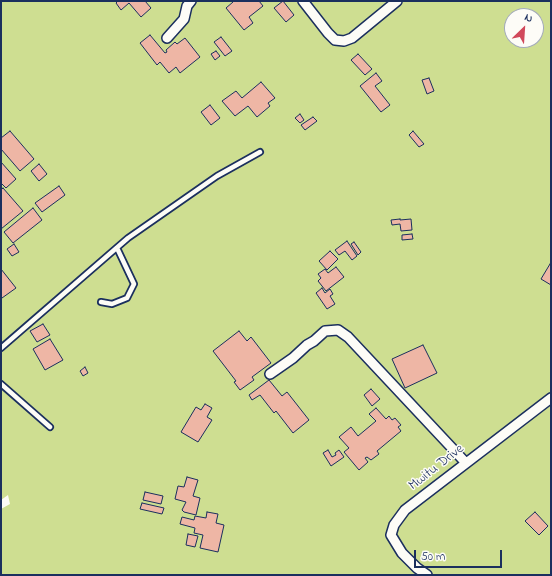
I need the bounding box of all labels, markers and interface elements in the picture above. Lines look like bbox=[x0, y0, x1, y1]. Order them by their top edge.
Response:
north arrow bbox=[504, 8, 544, 48]
text: N bbox=[522, 9, 535, 27]
street label: Mwitu Drive bbox=[406, 441, 468, 495]
scale bar bbox=[416, 542, 504, 568]
text: 50 m bbox=[421, 548, 445, 566]

